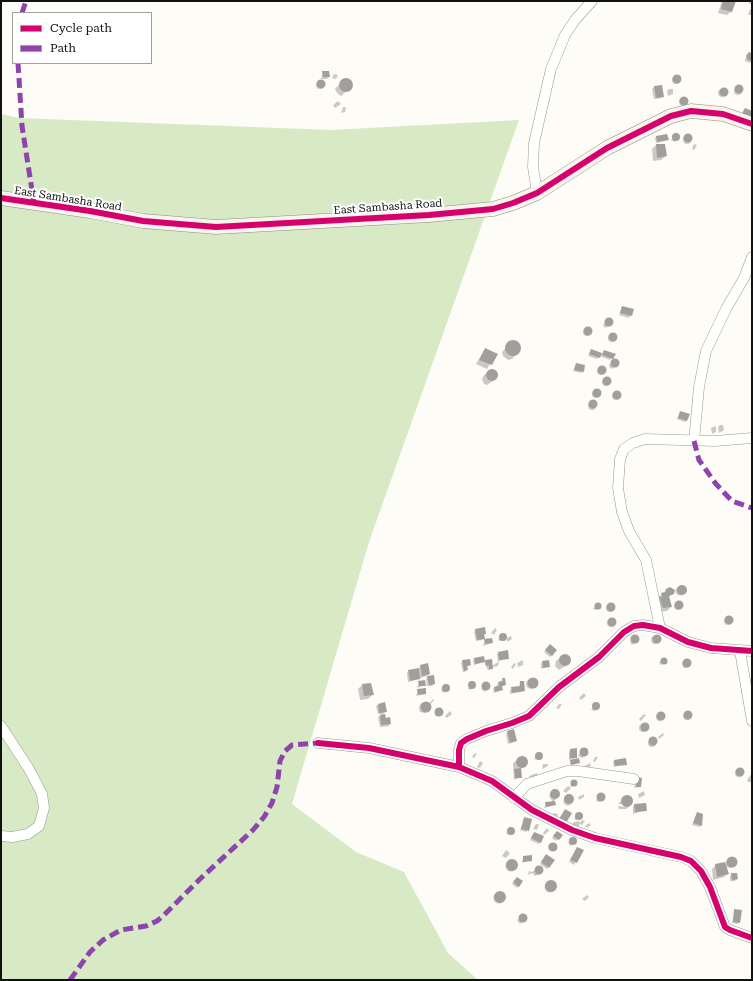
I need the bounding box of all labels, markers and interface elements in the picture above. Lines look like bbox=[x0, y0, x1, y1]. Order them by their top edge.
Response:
legend bbox=[12, 12, 152, 64]
text: Cycle path bbox=[50, 21, 112, 35]
text: Path bbox=[50, 41, 76, 55]
street label: East Sambasha Road bbox=[13, 184, 123, 214]
street label: East Sambasha Road bbox=[333, 197, 443, 217]

